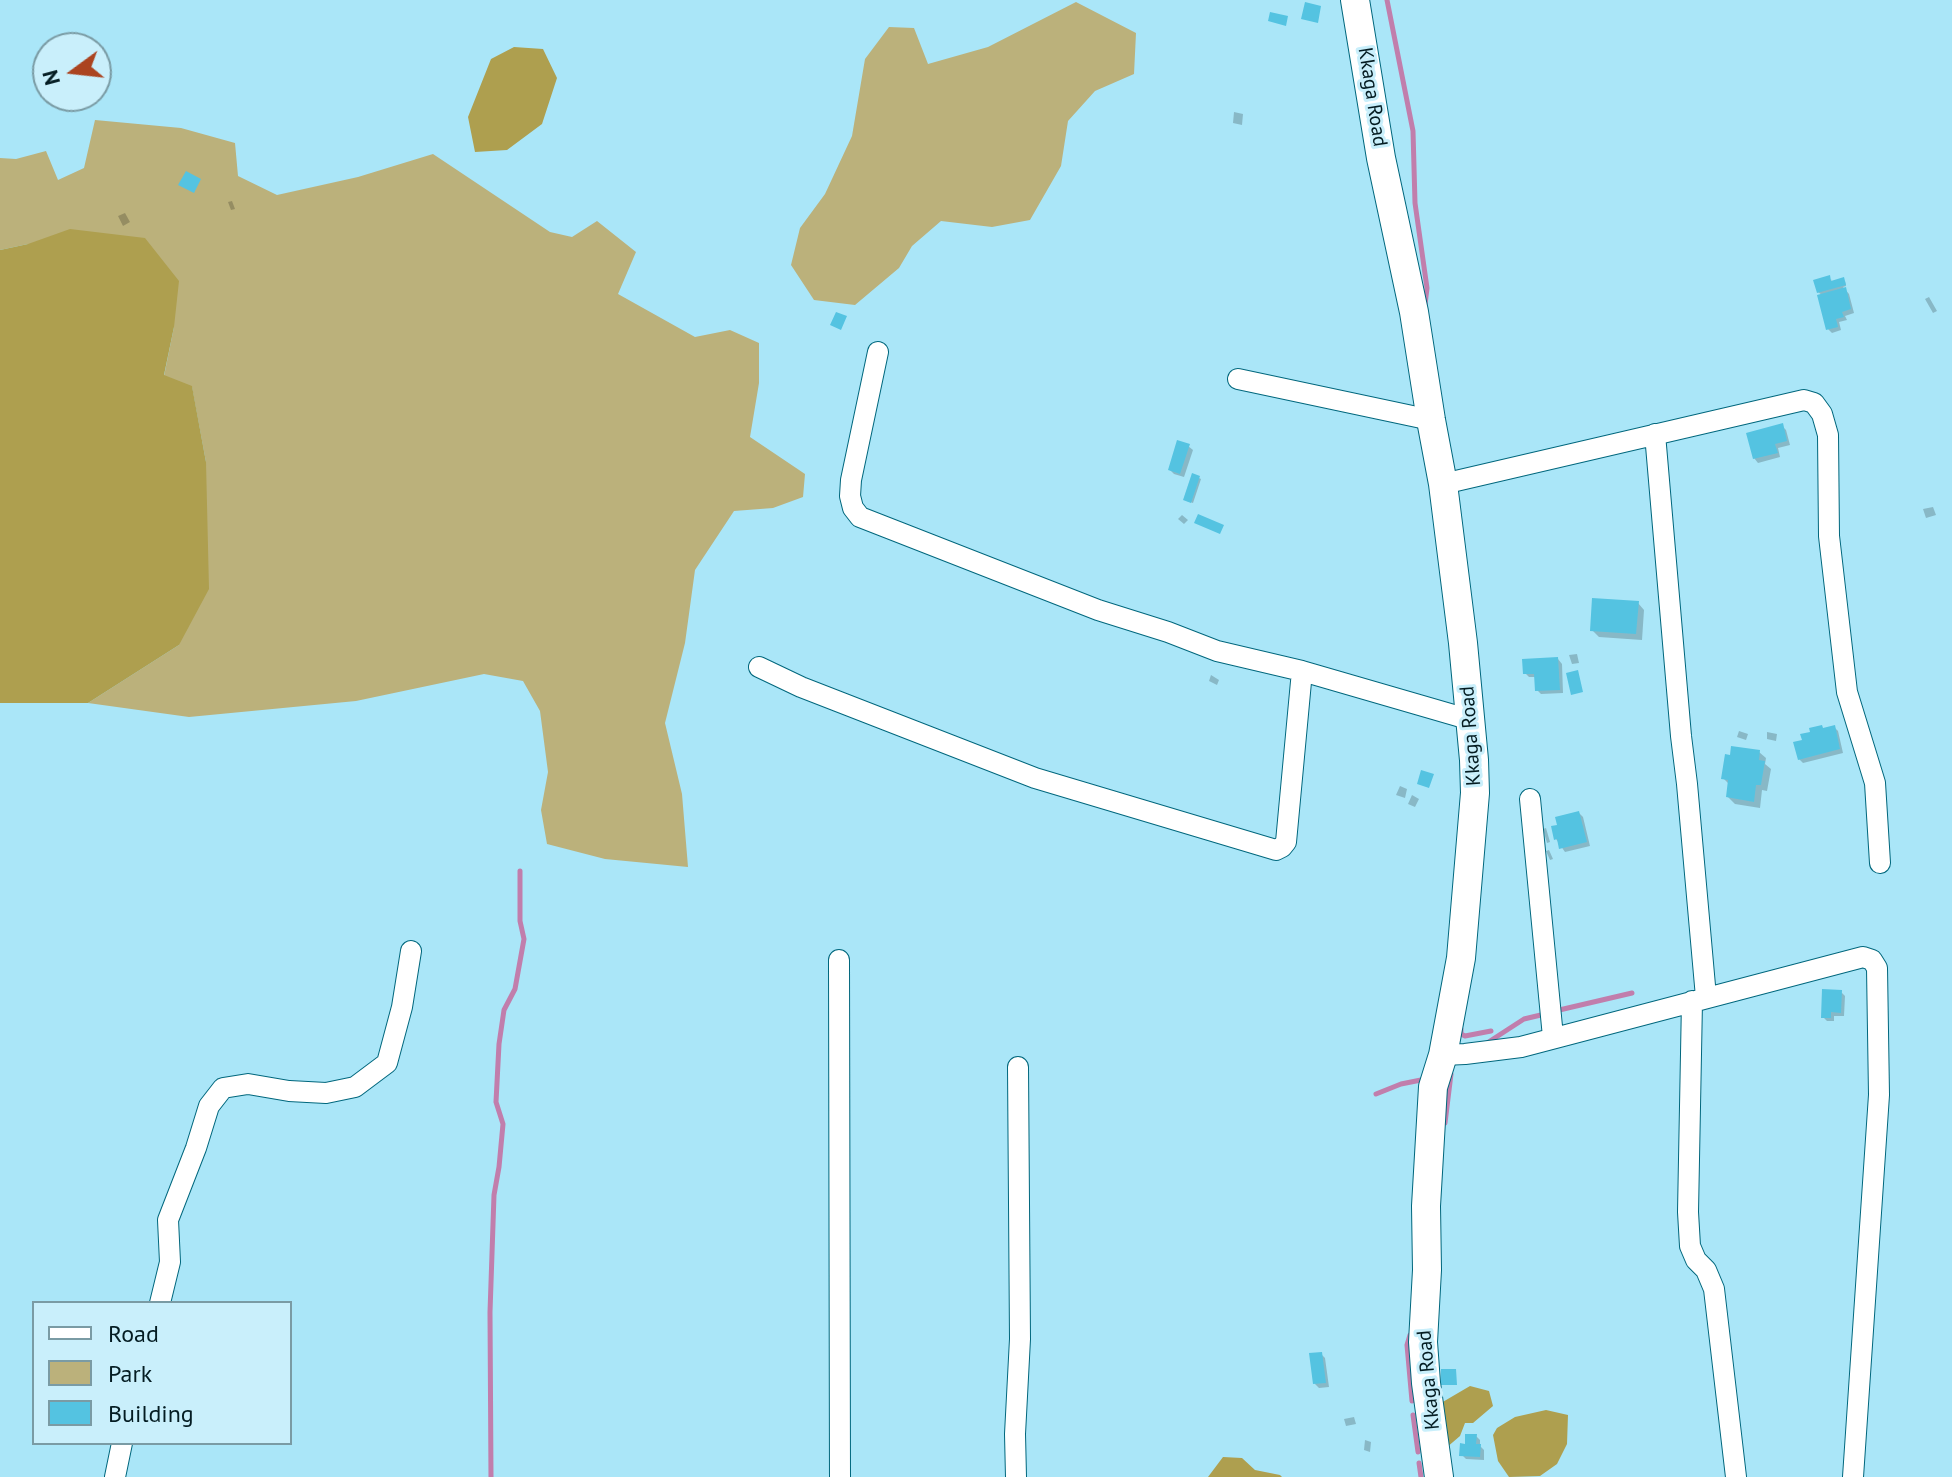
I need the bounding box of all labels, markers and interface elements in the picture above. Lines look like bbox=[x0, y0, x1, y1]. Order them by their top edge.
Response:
north arrow bbox=[32, 32, 112, 112]
street label: Kkaga Road bbox=[1352, 46, 1392, 148]
text: N bbox=[35, 67, 66, 88]
street label: Kkaga Road bbox=[1456, 685, 1486, 787]
legend bbox=[32, 1301, 292, 1445]
text: Road bbox=[108, 1318, 159, 1349]
street label: Kkaga Road bbox=[1413, 1329, 1445, 1431]
text: Park bbox=[108, 1358, 152, 1389]
text: Building bbox=[108, 1398, 194, 1429]

